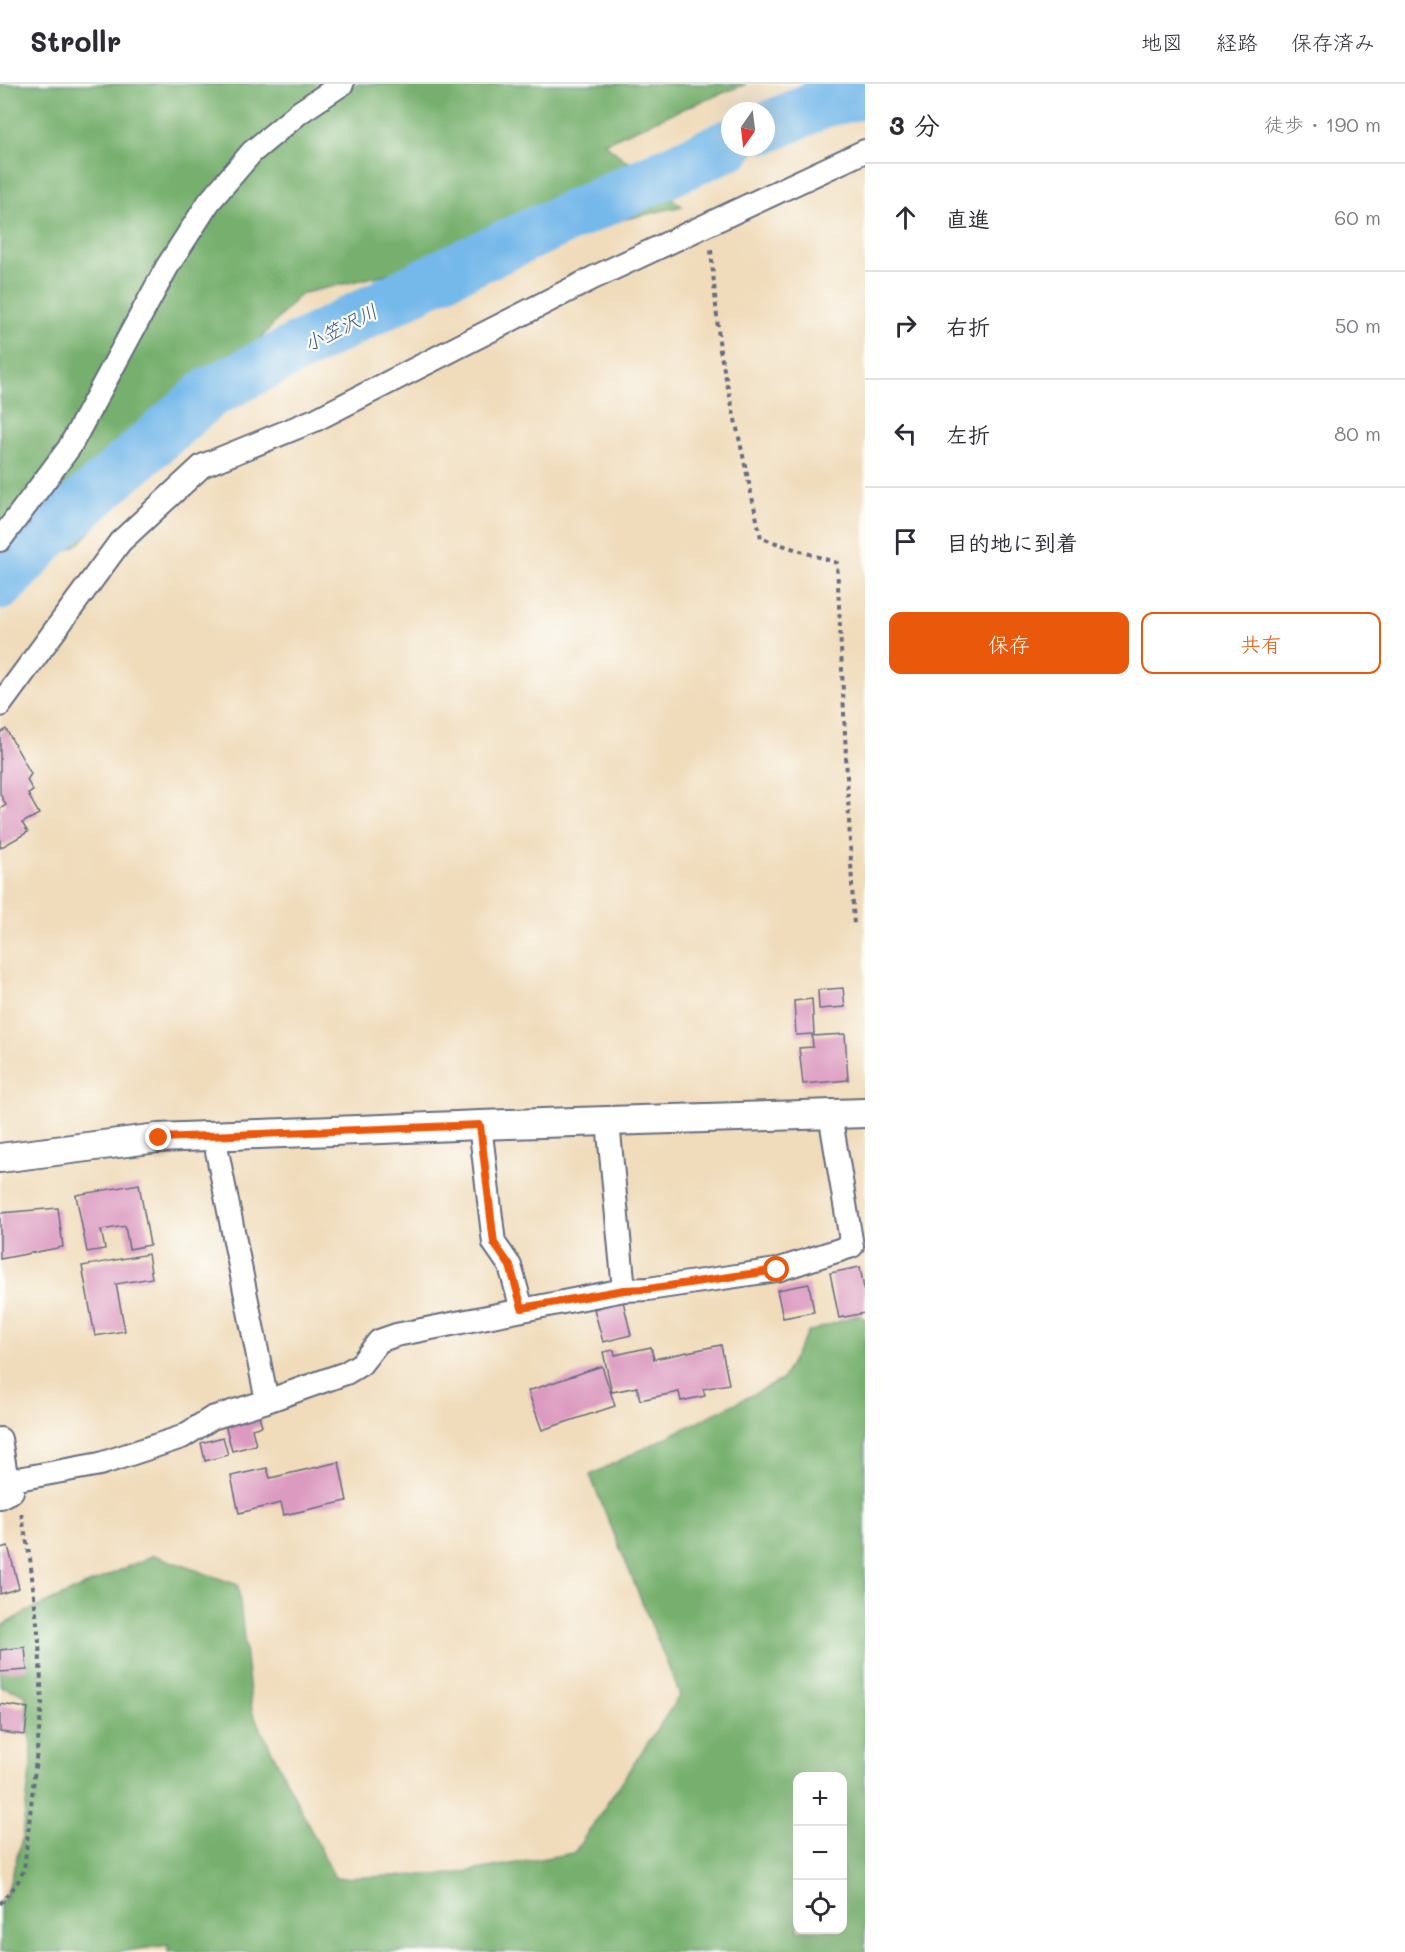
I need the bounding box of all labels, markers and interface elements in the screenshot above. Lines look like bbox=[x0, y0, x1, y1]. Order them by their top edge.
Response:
text: Strollr bbox=[30, 23, 121, 59]
text: 地図 bbox=[1141, 28, 1183, 55]
text: 経路 bbox=[1216, 28, 1258, 55]
text: 保存済み bbox=[1291, 28, 1375, 55]
north arrow bbox=[721, 102, 775, 156]
text: 3 分 bbox=[889, 108, 940, 142]
text: 徒歩 · 190 m bbox=[1264, 111, 1381, 137]
icon: ahead bbox=[889, 201, 922, 234]
text: 直進 bbox=[946, 204, 990, 233]
text: 60 m bbox=[1334, 204, 1381, 230]
water label: 小笠沢川 bbox=[298, 297, 382, 357]
icon: right bbox=[889, 309, 922, 342]
text: 右折 bbox=[946, 312, 990, 341]
text: 50 m bbox=[1335, 312, 1381, 338]
icon: left bbox=[889, 417, 922, 450]
text: 左折 bbox=[946, 420, 990, 449]
text: 80 m bbox=[1334, 420, 1381, 446]
icon: arrive bbox=[889, 525, 922, 558]
text: 目的地に到着 bbox=[946, 528, 1078, 557]
button: 保存 bbox=[889, 612, 1129, 674]
button: 共有 bbox=[1141, 612, 1381, 674]
route end bbox=[145, 1124, 171, 1150]
route start bbox=[763, 1256, 789, 1282]
map controls bbox=[793, 1772, 847, 1934]
button: + bbox=[793, 1772, 847, 1826]
button: − bbox=[793, 1826, 847, 1880]
button: locate bbox=[793, 1880, 847, 1934]

